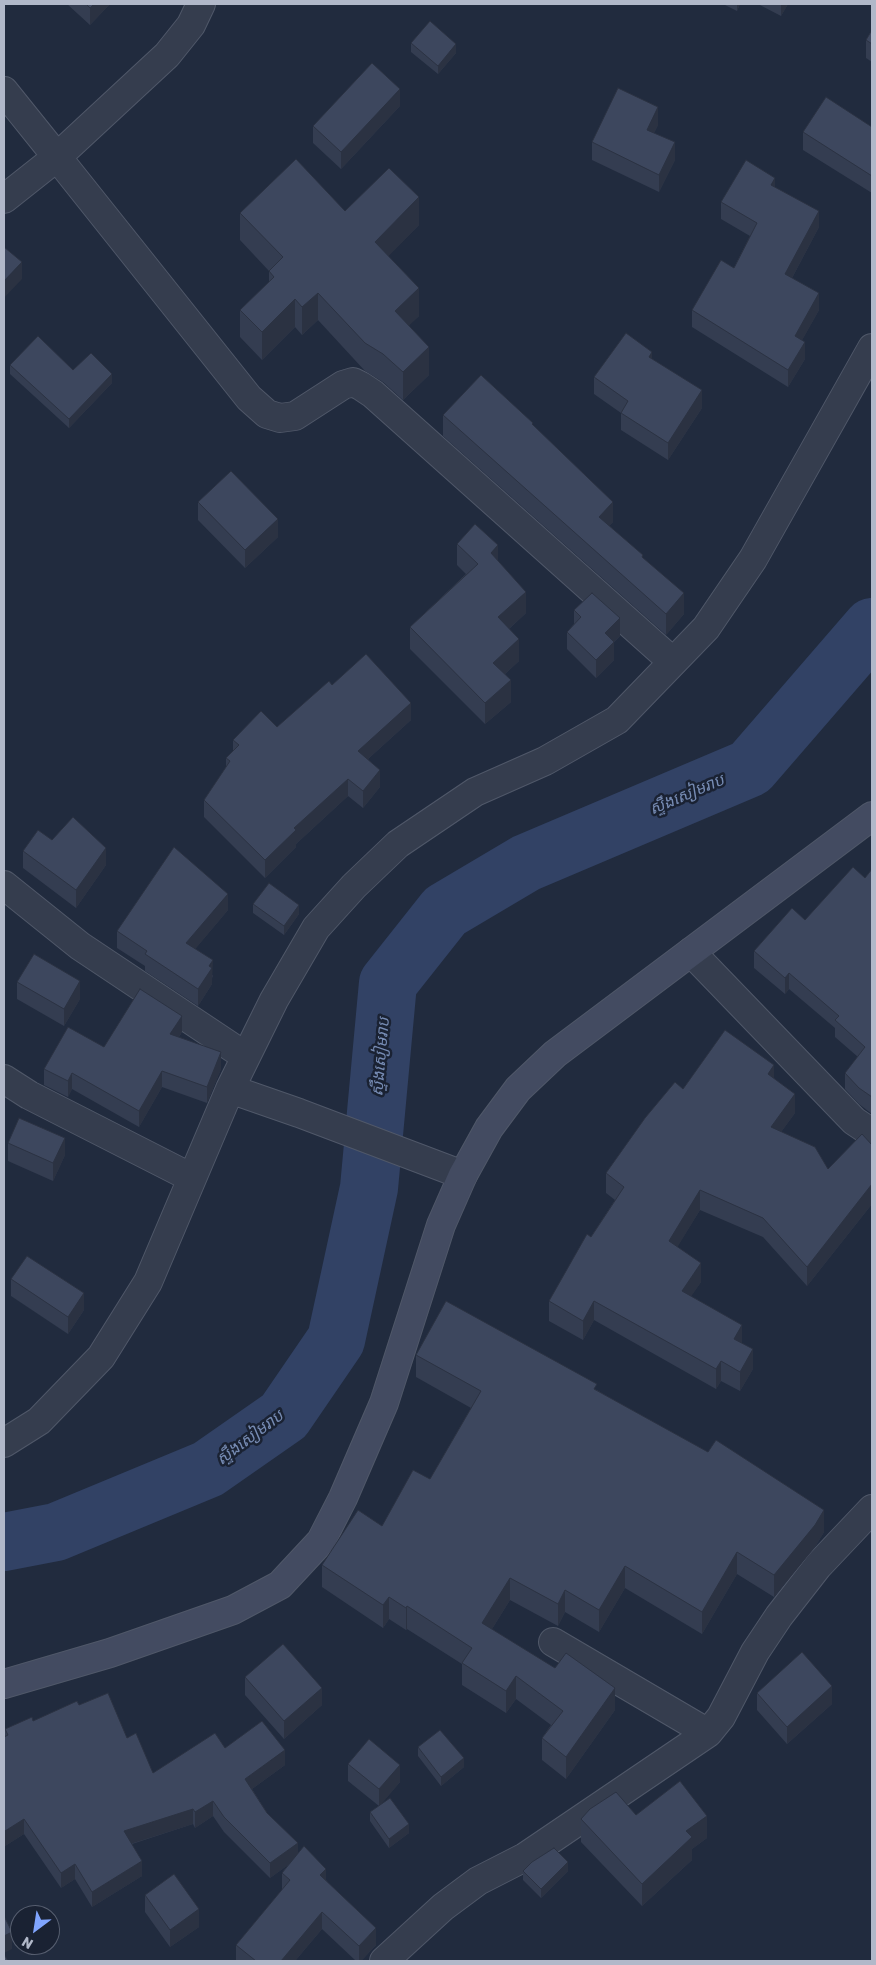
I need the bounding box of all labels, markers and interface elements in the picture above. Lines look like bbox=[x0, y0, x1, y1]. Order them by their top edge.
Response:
water label: ស្ទឹងសៀមរាប bbox=[647, 771, 727, 819]
water label: ស្ទឹងសៀមរាប bbox=[368, 1017, 394, 1097]
water label: ស្ទឹងសៀមរាប bbox=[213, 1406, 287, 1470]
north arrow bbox=[10, 1905, 60, 1955]
text: N bbox=[19, 1933, 36, 1952]

